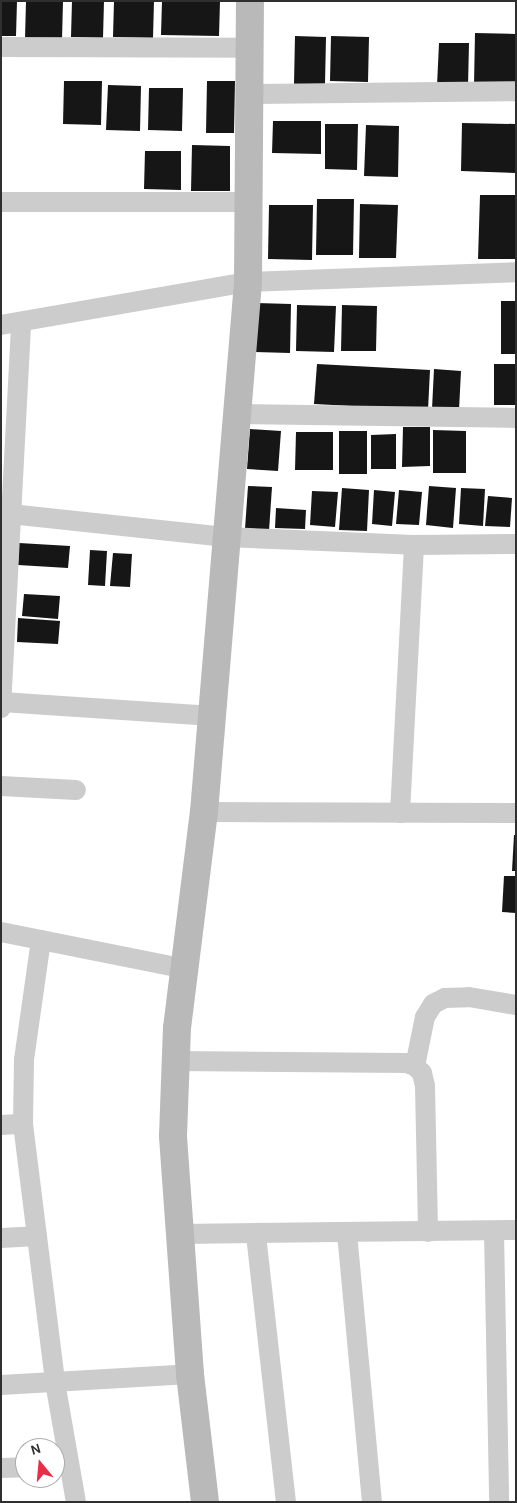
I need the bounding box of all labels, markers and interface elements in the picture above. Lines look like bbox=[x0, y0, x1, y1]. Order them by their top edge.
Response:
north arrow bbox=[15, 1438, 65, 1488]
text: N bbox=[28, 1440, 43, 1459]

